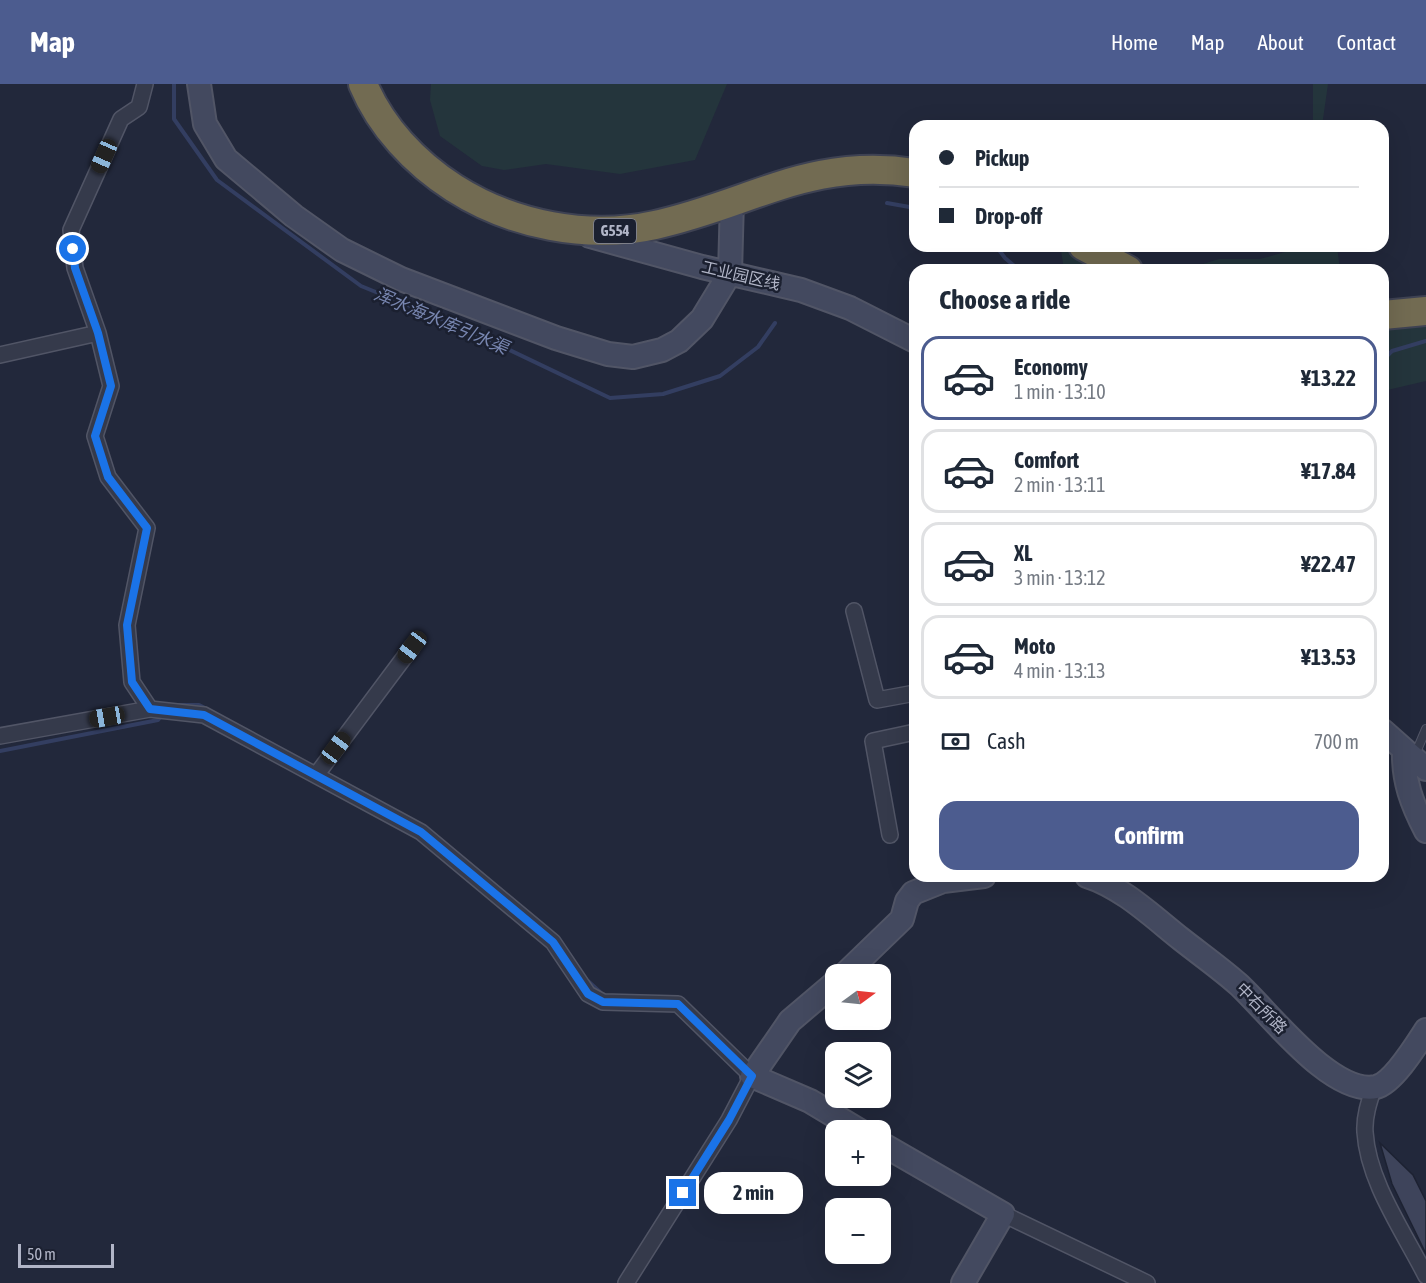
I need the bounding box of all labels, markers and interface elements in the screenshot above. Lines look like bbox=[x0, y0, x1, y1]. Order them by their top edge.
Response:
text: Map bbox=[30, 26, 75, 58]
text: Home bbox=[1111, 30, 1158, 54]
text: Map bbox=[1191, 30, 1225, 54]
text: About bbox=[1258, 30, 1304, 54]
text: Contact bbox=[1337, 30, 1396, 54]
car bbox=[88, 136, 120, 176]
text: Pickup bbox=[975, 145, 1030, 171]
text: Drop-off bbox=[975, 203, 1042, 229]
road number: G554 bbox=[594, 219, 636, 243]
route start bbox=[59, 235, 86, 262]
street label: 工业园区线 bbox=[700, 257, 782, 293]
water label: 浑水海水库引水渠 bbox=[371, 283, 514, 360]
text: Choose a ride bbox=[939, 284, 1071, 315]
icon: car bbox=[942, 351, 996, 405]
text: Economy bbox=[1014, 354, 1088, 380]
text: ¥13.22 bbox=[1301, 365, 1356, 391]
text: 1 min · 13:10 bbox=[1014, 380, 1106, 403]
icon: car bbox=[942, 444, 996, 498]
text: Comfort bbox=[1014, 447, 1079, 473]
text: ¥17.84 bbox=[1301, 458, 1356, 484]
text: 2 min · 13:11 bbox=[1014, 473, 1106, 496]
icon: car bbox=[942, 537, 996, 591]
text: XL bbox=[1014, 540, 1032, 566]
text: ¥22.47 bbox=[1301, 551, 1356, 577]
text: 3 min · 13:12 bbox=[1014, 566, 1106, 589]
car bbox=[394, 627, 430, 667]
icon: car bbox=[942, 630, 996, 684]
text: Moto bbox=[1014, 633, 1056, 659]
text: ¥13.53 bbox=[1301, 644, 1356, 670]
text: 4 min · 13:13 bbox=[1014, 659, 1106, 682]
car bbox=[88, 705, 126, 729]
icon: cash bbox=[939, 725, 972, 758]
car bbox=[318, 728, 354, 768]
text: Cash bbox=[987, 728, 1026, 754]
text: 700 m bbox=[1314, 730, 1359, 753]
button: Confirm bbox=[939, 801, 1359, 870]
north arrow bbox=[825, 964, 891, 1030]
map controls bbox=[825, 964, 891, 1264]
street label: 中右所路 bbox=[1233, 979, 1291, 1037]
button: layers bbox=[825, 1042, 891, 1108]
button: + bbox=[825, 1120, 891, 1186]
callout: 2 min bbox=[704, 1172, 803, 1214]
route end bbox=[669, 1179, 696, 1206]
text: 2 min bbox=[733, 1181, 774, 1204]
button: − bbox=[825, 1198, 891, 1264]
scale bar bbox=[18, 1241, 114, 1268]
text: 50 m bbox=[27, 1245, 56, 1263]

